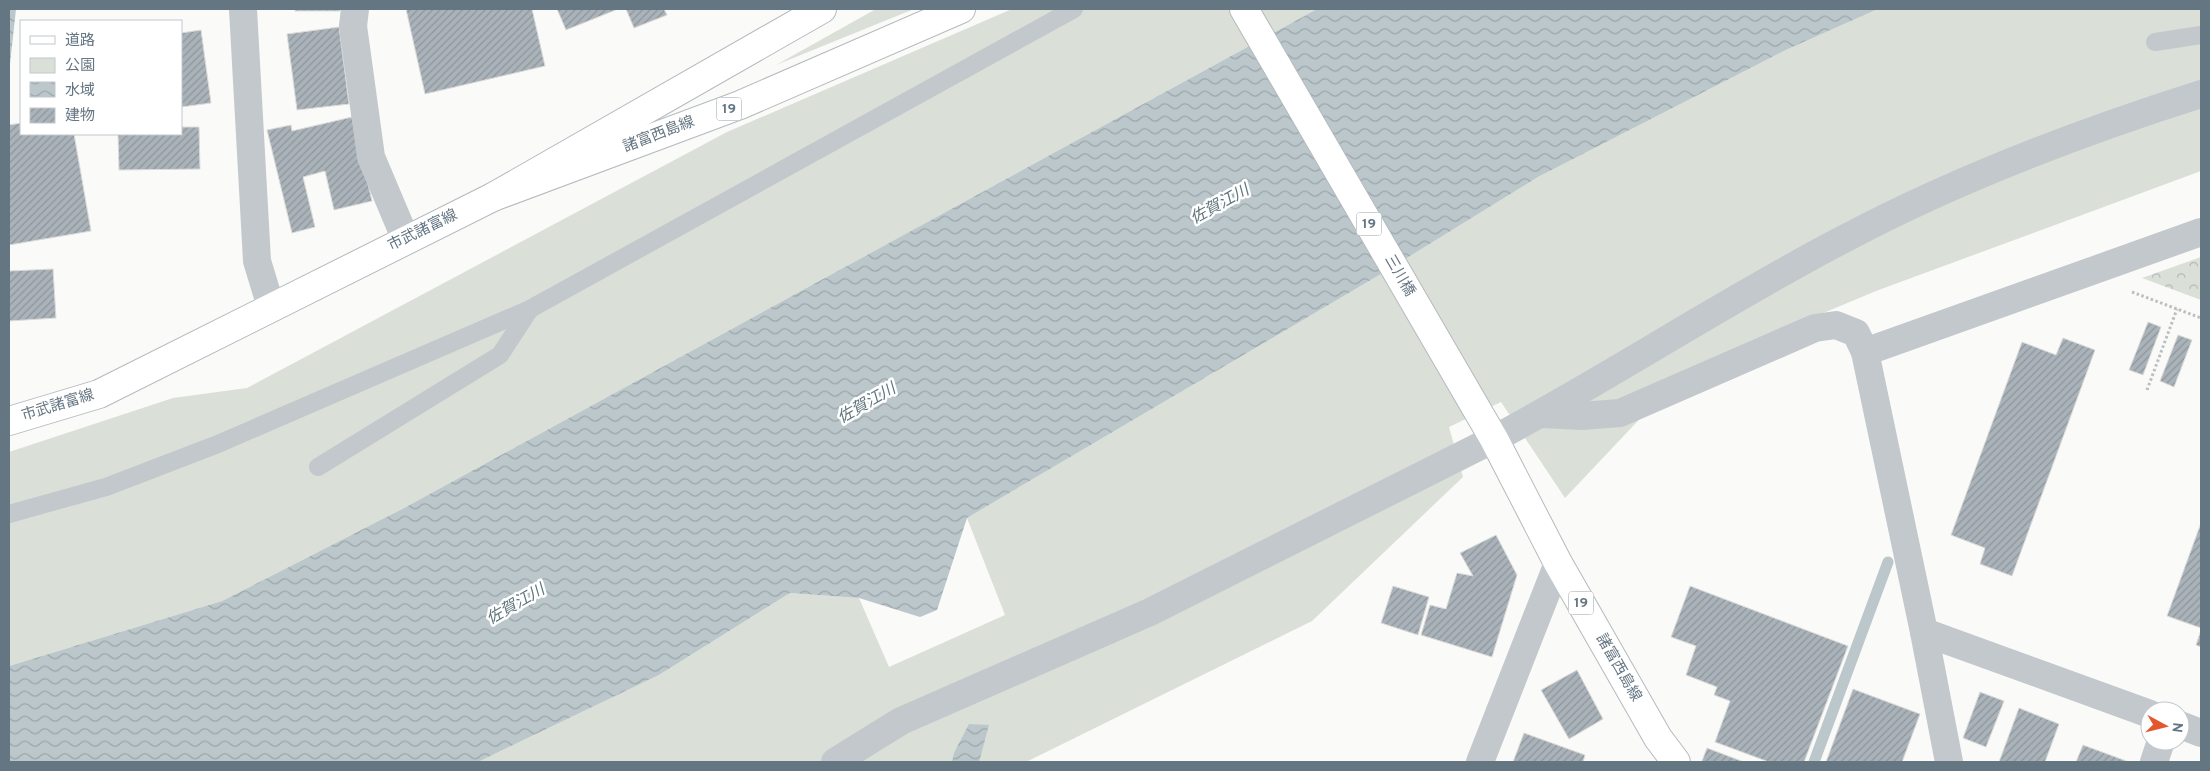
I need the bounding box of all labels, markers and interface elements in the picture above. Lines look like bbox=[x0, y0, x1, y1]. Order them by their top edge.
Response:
legend bbox=[20, 20, 182, 135]
text: 道路 bbox=[65, 32, 95, 51]
text: 公園 bbox=[65, 57, 95, 76]
text: 水域 bbox=[65, 82, 95, 101]
road number: 19 bbox=[716, 98, 742, 120]
text: 建物 bbox=[65, 107, 95, 126]
street label: 諸富西島線 bbox=[621, 113, 697, 157]
water label: 佐賀江川 bbox=[1187, 180, 1255, 229]
street label: 市武諸富線 bbox=[385, 206, 461, 256]
road number: 19 bbox=[1356, 212, 1382, 235]
street label: 三川橋 bbox=[1380, 252, 1418, 300]
water label: 佐賀江川 bbox=[834, 378, 901, 429]
street label: 市武諸富線 bbox=[19, 386, 97, 426]
water label: 佐賀江川 bbox=[483, 579, 550, 630]
road number: 19 bbox=[1568, 592, 1594, 614]
street label: 諸富西島線 bbox=[1591, 631, 1645, 705]
north arrow bbox=[2140, 701, 2190, 751]
text: N bbox=[2167, 721, 2185, 733]

